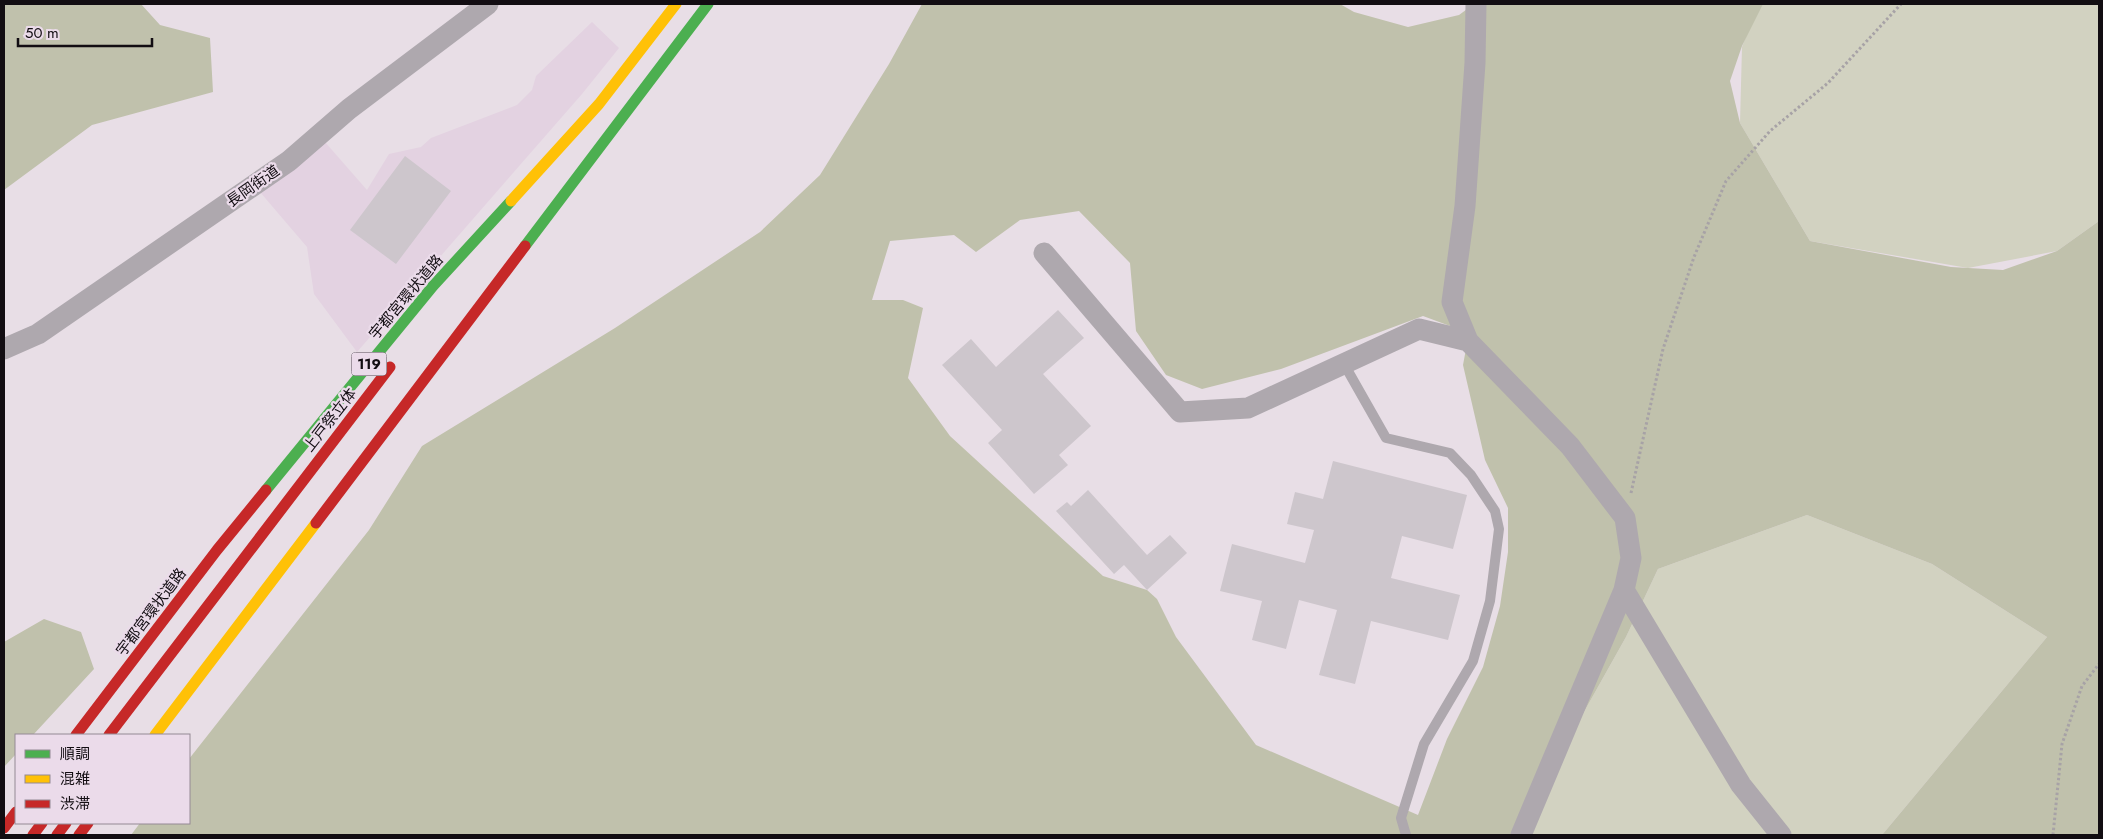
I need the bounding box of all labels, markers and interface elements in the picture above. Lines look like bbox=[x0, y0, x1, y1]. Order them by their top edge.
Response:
scale bar bbox=[18, 15, 151, 47]
text: 50 m bbox=[25, 22, 59, 44]
street label: 長岡街道 bbox=[222, 160, 284, 212]
street label: 宇都宮環状道路 bbox=[364, 250, 448, 344]
road number: 119 bbox=[352, 352, 386, 376]
street label: 上戸祭立体 bbox=[298, 384, 362, 456]
street label: 宇都宮環状道路 bbox=[111, 563, 191, 661]
legend bbox=[15, 734, 190, 824]
text: 順調 bbox=[60, 743, 90, 765]
text: 混雑 bbox=[60, 768, 90, 790]
text: 渋滞 bbox=[60, 793, 90, 815]

